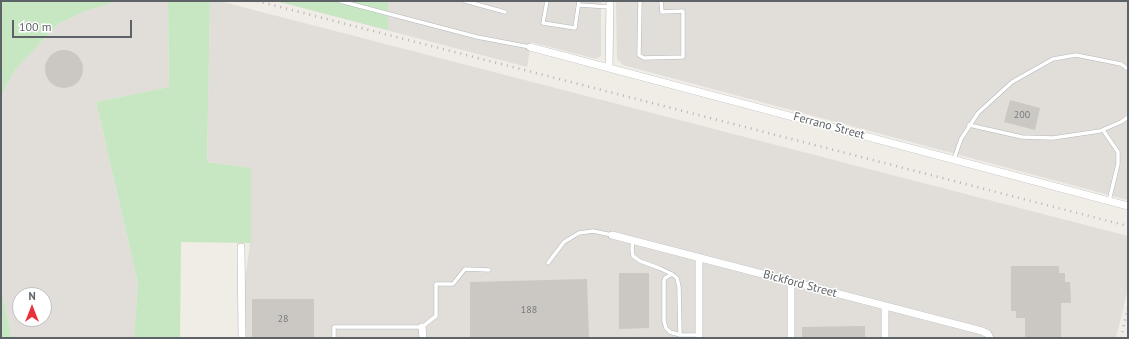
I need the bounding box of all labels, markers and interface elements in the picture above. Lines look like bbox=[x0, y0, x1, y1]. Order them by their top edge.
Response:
scale bar bbox=[14, 12, 134, 38]
text: 100 m bbox=[19, 19, 52, 34]
house number: 200 bbox=[1014, 109, 1030, 121]
street label: Ferrano Street bbox=[792, 110, 866, 142]
street label: Bickford Street bbox=[761, 267, 839, 301]
north arrow bbox=[12, 287, 52, 327]
text: N bbox=[28, 289, 36, 303]
house number: 188 bbox=[521, 304, 537, 316]
house number: 28 bbox=[278, 313, 288, 325]

